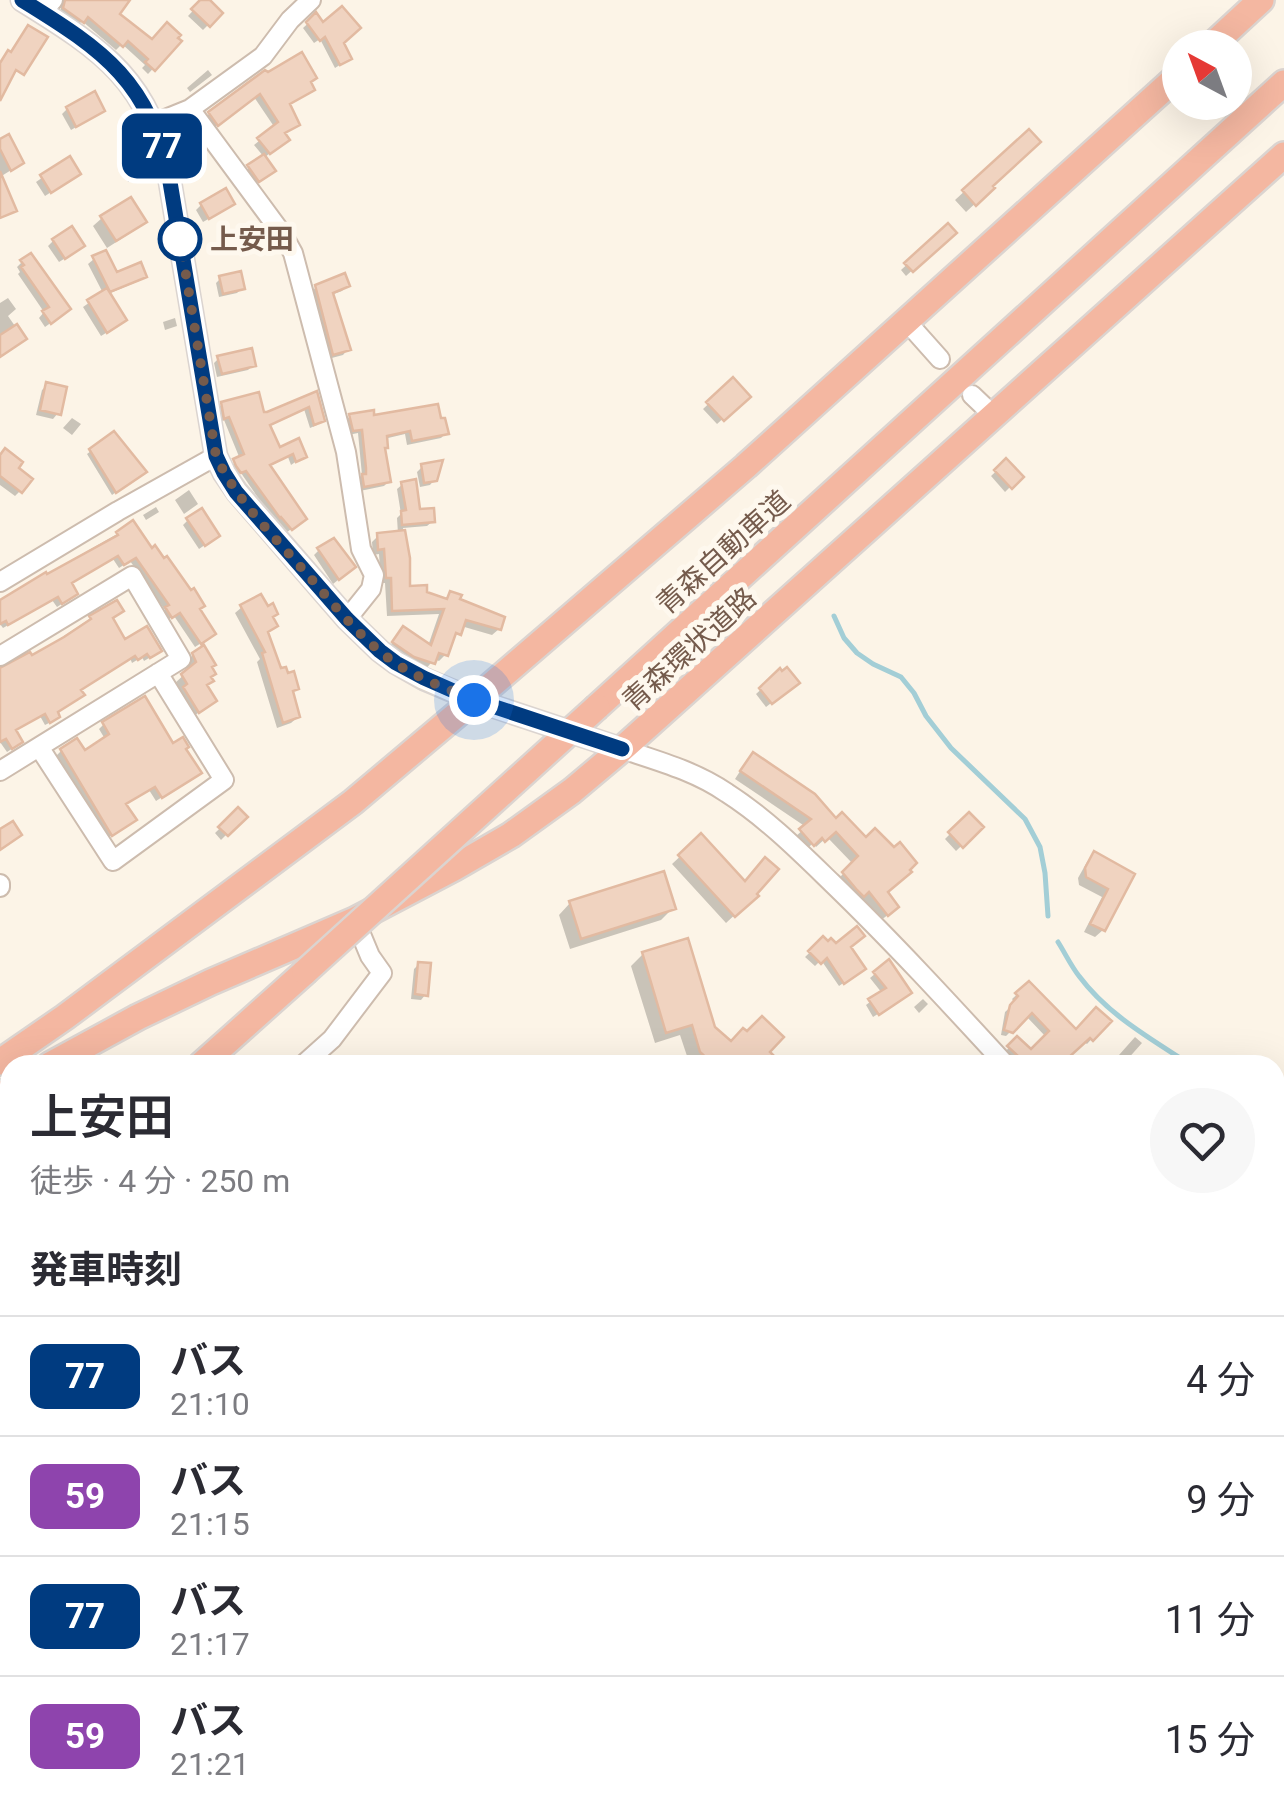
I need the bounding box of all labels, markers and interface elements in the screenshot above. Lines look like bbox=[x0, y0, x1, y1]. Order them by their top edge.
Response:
north arrow bbox=[1162, 30, 1252, 120]
map controls bbox=[1162, 30, 1252, 120]
line badge: 77 bbox=[117, 114, 207, 178]
text: 77 bbox=[142, 126, 182, 167]
marker: 上安田 bbox=[159, 218, 201, 260]
place label: 上安田 bbox=[210, 223, 294, 256]
street label: 青森自動車道 bbox=[650, 484, 797, 621]
street label: 青森環状道路 bbox=[616, 581, 763, 718]
your location bbox=[449, 675, 499, 725]
button: heart bbox=[1150, 1088, 1255, 1193]
text: 上安田 bbox=[30, 1089, 174, 1146]
text: 徒歩 · 4 分 · 250 m bbox=[30, 1162, 290, 1200]
text: 発車時刻 bbox=[30, 1248, 182, 1292]
text: バス bbox=[170, 1339, 246, 1383]
text: 77 bbox=[65, 1356, 105, 1397]
text: 4 分 bbox=[1186, 1358, 1255, 1402]
text: 21:10 bbox=[170, 1385, 250, 1423]
text: バス bbox=[170, 1459, 246, 1503]
text: 59 bbox=[65, 1476, 105, 1517]
text: 9 分 bbox=[1186, 1478, 1255, 1522]
text: 21:15 bbox=[170, 1505, 250, 1543]
text: バス bbox=[170, 1579, 246, 1623]
text: 77 bbox=[65, 1596, 105, 1637]
text: 11 分 bbox=[1165, 1598, 1255, 1642]
text: 21:17 bbox=[170, 1625, 250, 1663]
text: バス bbox=[170, 1699, 246, 1743]
text: 59 bbox=[65, 1716, 105, 1757]
text: 15 分 bbox=[1165, 1718, 1255, 1762]
text: 21:21 bbox=[170, 1745, 250, 1783]

